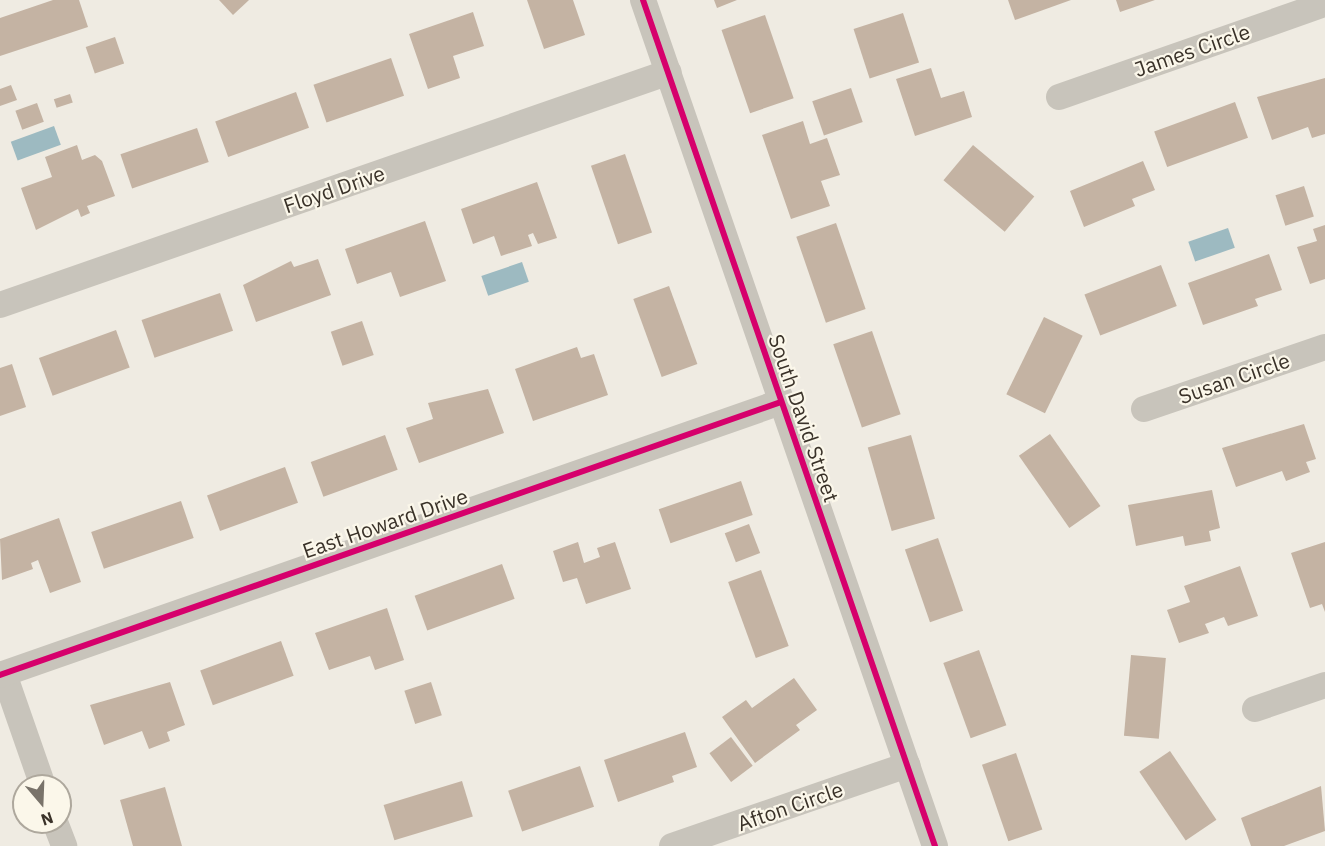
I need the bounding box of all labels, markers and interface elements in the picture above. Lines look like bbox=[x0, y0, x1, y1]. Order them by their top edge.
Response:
street label: James Circle bbox=[1131, 18, 1253, 82]
street label: Floyd Drive bbox=[280, 160, 388, 218]
street label: South David Street bbox=[764, 331, 844, 505]
street label: Susan Circle bbox=[1175, 347, 1293, 409]
street label: East Howard Drive bbox=[299, 483, 471, 563]
north arrow bbox=[12, 774, 72, 834]
street label: Afton Circle bbox=[734, 776, 846, 836]
text: N bbox=[38, 808, 56, 830]

